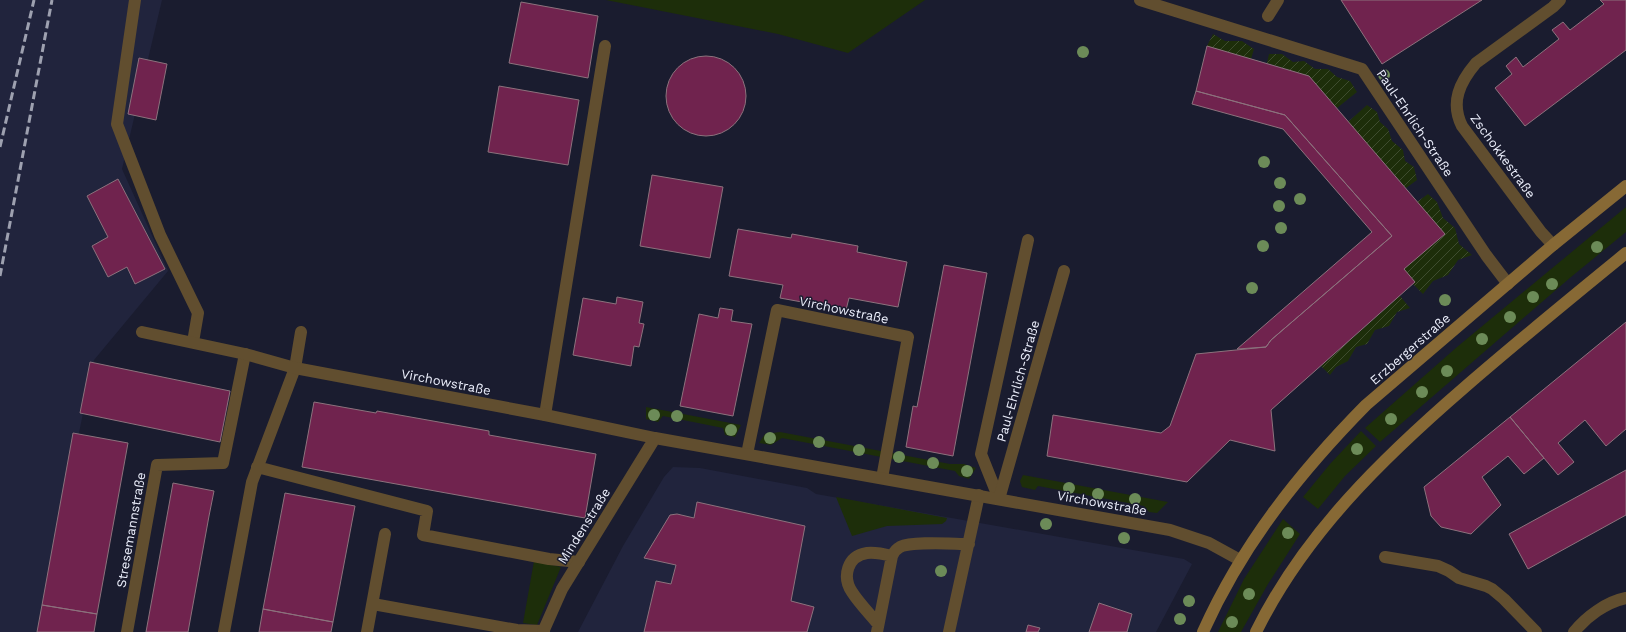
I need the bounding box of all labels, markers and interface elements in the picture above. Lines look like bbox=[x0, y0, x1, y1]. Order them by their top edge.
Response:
street label: Paul-Ehrlich-Straße bbox=[1374, 67, 1456, 179]
street label: Zschokkestraße bbox=[1467, 111, 1539, 201]
street label: Virchowstraße bbox=[798, 293, 890, 327]
street label: Erzbergerstraße bbox=[1367, 310, 1453, 388]
street label: Paul-Ehrlich-Straße bbox=[993, 318, 1043, 444]
street label: Virchowstraße bbox=[400, 366, 492, 398]
street label: Stresemannstraße bbox=[113, 471, 149, 589]
street label: Mindenstraße bbox=[555, 485, 613, 567]
street label: Virchowstraße bbox=[1056, 488, 1148, 518]

